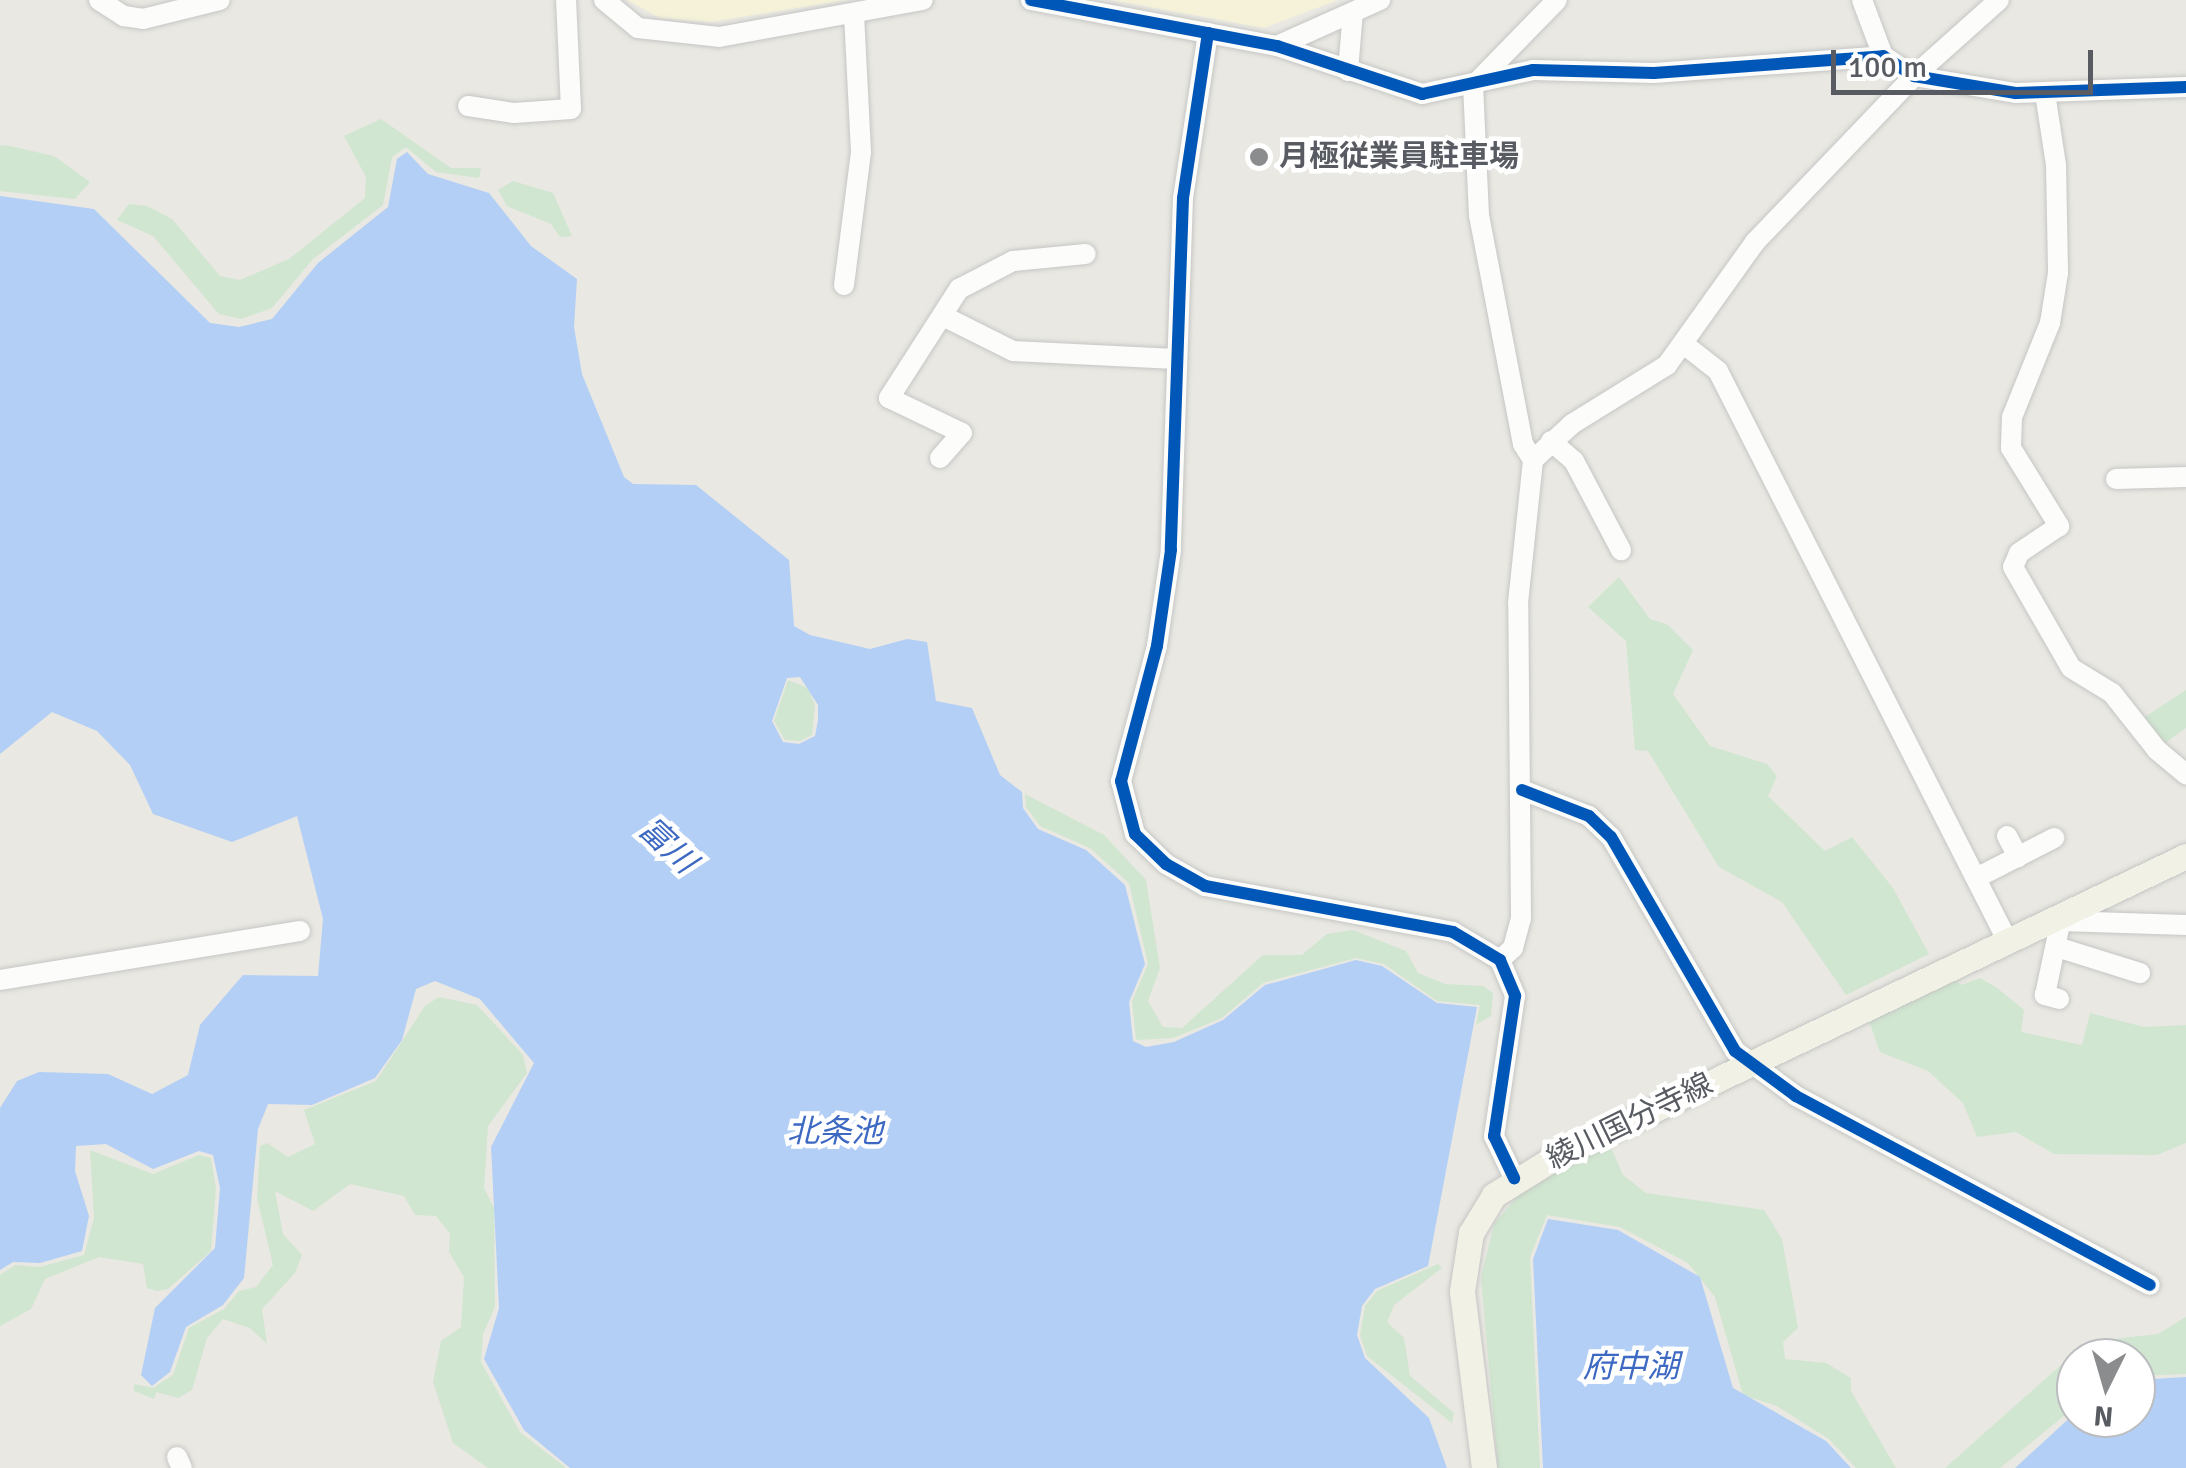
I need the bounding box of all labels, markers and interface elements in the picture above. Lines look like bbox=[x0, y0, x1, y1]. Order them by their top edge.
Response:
scale bar bbox=[1836, 30, 2098, 92]
text: 100 m bbox=[1848, 49, 1927, 86]
place label: 月極従業員駐車場 bbox=[1279, 139, 1519, 175]
marker: 月極従業員駐車場 bbox=[1248, 146, 1270, 168]
water label: 富川 bbox=[631, 810, 703, 882]
street label: 綾川国分寺線 bbox=[1541, 1066, 1719, 1178]
water label: 北条池 bbox=[787, 1113, 883, 1151]
north arrow bbox=[2056, 1338, 2156, 1438]
water label: 府中湖 bbox=[1583, 1348, 1679, 1386]
text: N bbox=[2092, 1398, 2115, 1434]

